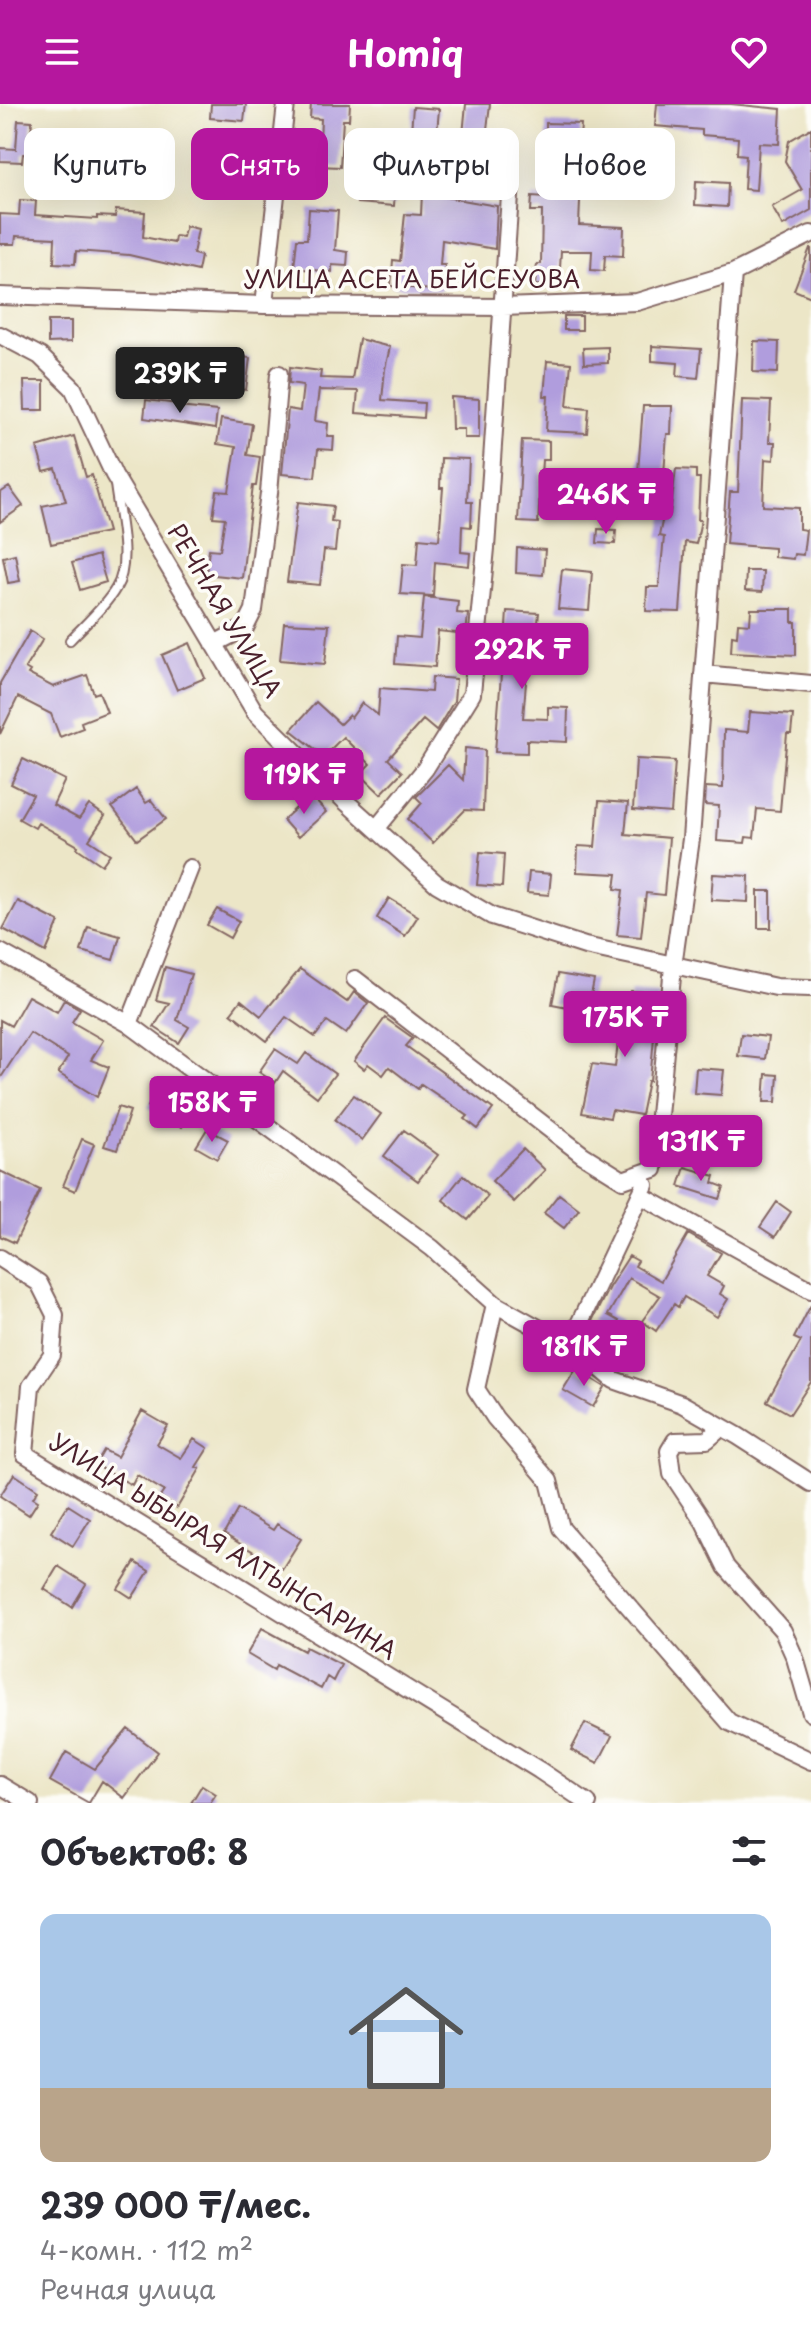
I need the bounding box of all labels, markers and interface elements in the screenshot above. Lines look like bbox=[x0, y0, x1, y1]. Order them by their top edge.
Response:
text: Homiq bbox=[347, 25, 464, 79]
icon: menu bbox=[40, 30, 84, 74]
icon: heart bbox=[727, 30, 771, 74]
chip: Купить bbox=[24, 128, 175, 200]
chip: Снять bbox=[191, 128, 328, 200]
chip: Фильтры bbox=[344, 128, 519, 200]
chip: Новое bbox=[535, 128, 675, 200]
street label: УЛИЦА АСЕТА БЕЙСЕУОВА bbox=[244, 260, 580, 296]
pin: 239K ₸ bbox=[115, 347, 245, 415]
text: 239K ₸ bbox=[134, 353, 226, 392]
pin: 246K ₸ bbox=[541, 468, 671, 536]
text: 246K ₸ bbox=[556, 474, 656, 513]
street label: РЕЧНАЯ УЛИЦА bbox=[159, 516, 292, 704]
pin: 292K ₸ bbox=[457, 623, 587, 691]
text: 292K ₸ bbox=[473, 629, 571, 668]
pin: 119K ₸ bbox=[239, 748, 369, 816]
text: 119K ₸ bbox=[263, 754, 345, 793]
pin: 175K ₸ bbox=[560, 991, 690, 1059]
text: 175K ₸ bbox=[581, 997, 669, 1036]
pin: 158K ₸ bbox=[147, 1076, 277, 1144]
text: 158K ₸ bbox=[167, 1082, 257, 1121]
pin: 131K ₸ bbox=[636, 1115, 766, 1183]
text: 131K ₸ bbox=[657, 1121, 745, 1160]
pin: 181K ₸ bbox=[519, 1320, 649, 1388]
text: 181K ₸ bbox=[541, 1326, 627, 1365]
street label: УЛИЦА ЫБЫРАЯ АЛТЫНСАРИНА bbox=[43, 1423, 405, 1668]
text: Объектов: 8 bbox=[40, 1825, 249, 1877]
icon: filters bbox=[727, 1829, 771, 1873]
icon: home bbox=[334, 1966, 478, 2110]
text: 239 000 ₸/мес. bbox=[40, 2178, 311, 2230]
text: 4-комн. · 112 m² bbox=[40, 2230, 253, 2269]
text: Речная улица bbox=[40, 2269, 215, 2308]

